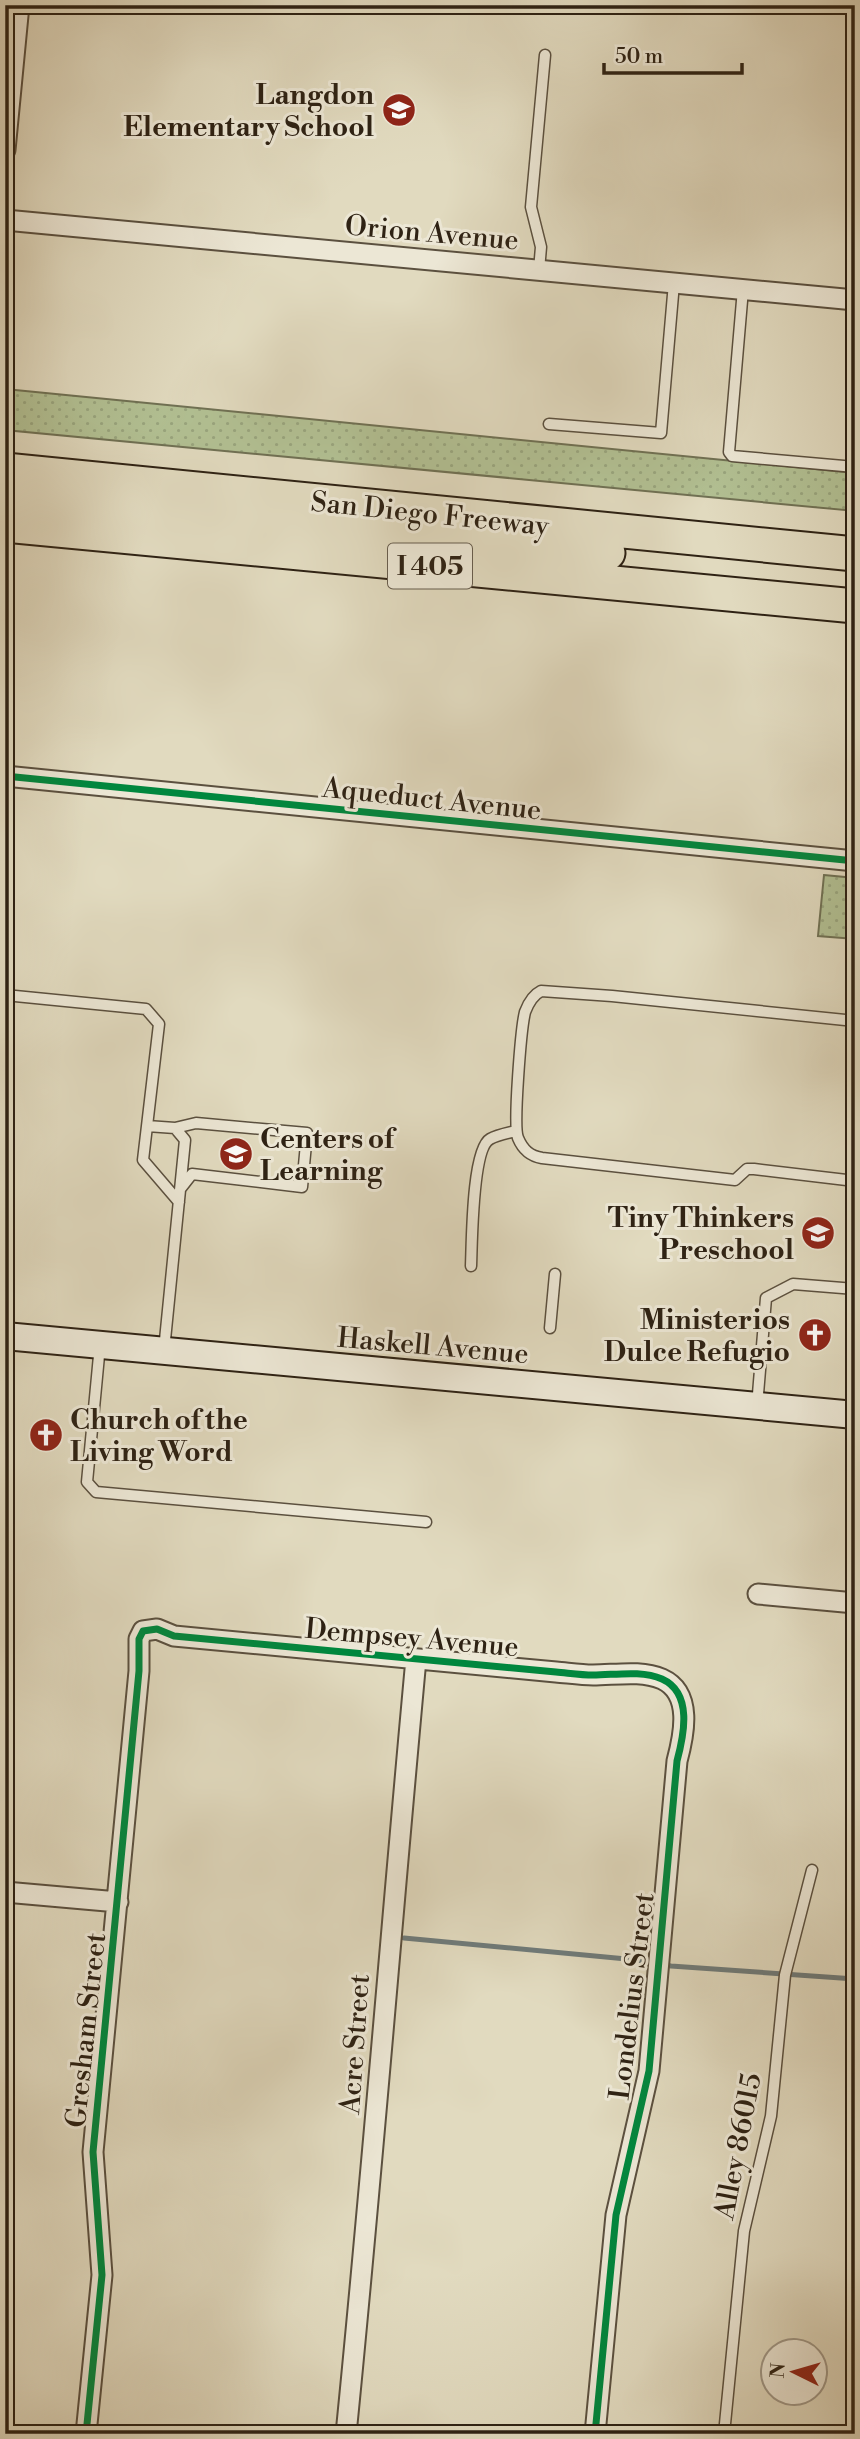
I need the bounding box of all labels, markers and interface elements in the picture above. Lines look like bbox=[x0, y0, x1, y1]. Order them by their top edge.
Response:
scale bar bbox=[604, 32, 743, 76]
text: 50 m bbox=[615, 44, 663, 70]
place label: Langdon Elementary School bbox=[123, 78, 374, 145]
school or university icon: Langdon Elementary School bbox=[380, 91, 418, 129]
street label: Orion Avenue bbox=[344, 208, 520, 259]
street label: San Diego Freeway bbox=[309, 485, 551, 544]
road number: I 405 bbox=[388, 544, 472, 588]
street label: Aqueduct Avenue bbox=[320, 770, 543, 828]
place label: Centers of Learning bbox=[260, 1122, 397, 1189]
school or university icon: Centers of Learning bbox=[217, 1135, 255, 1173]
place label: Tiny Thinkers Preschool bbox=[608, 1201, 794, 1268]
school or university icon: Tiny Thinkers Preschool bbox=[799, 1214, 837, 1252]
place label: Ministerios Dulce Refugio bbox=[604, 1303, 790, 1370]
church icon: Ministerios Dulce Refugio bbox=[796, 1316, 834, 1354]
street label: Haskell Avenue bbox=[336, 1321, 530, 1372]
place label: Church of the Living Word bbox=[70, 1403, 248, 1470]
church icon: Church of the Living Word bbox=[27, 1416, 65, 1454]
street label: Dempsey Avenue bbox=[304, 1612, 520, 1665]
street label: Londelius Street bbox=[602, 1890, 663, 2102]
street label: Gresham Street bbox=[59, 1931, 114, 2130]
street label: Acre Street bbox=[333, 1973, 378, 2116]
street label: Alley 86015 bbox=[707, 2070, 770, 2223]
north arrow bbox=[758, 2338, 828, 2408]
text: N bbox=[765, 2362, 791, 2379]

